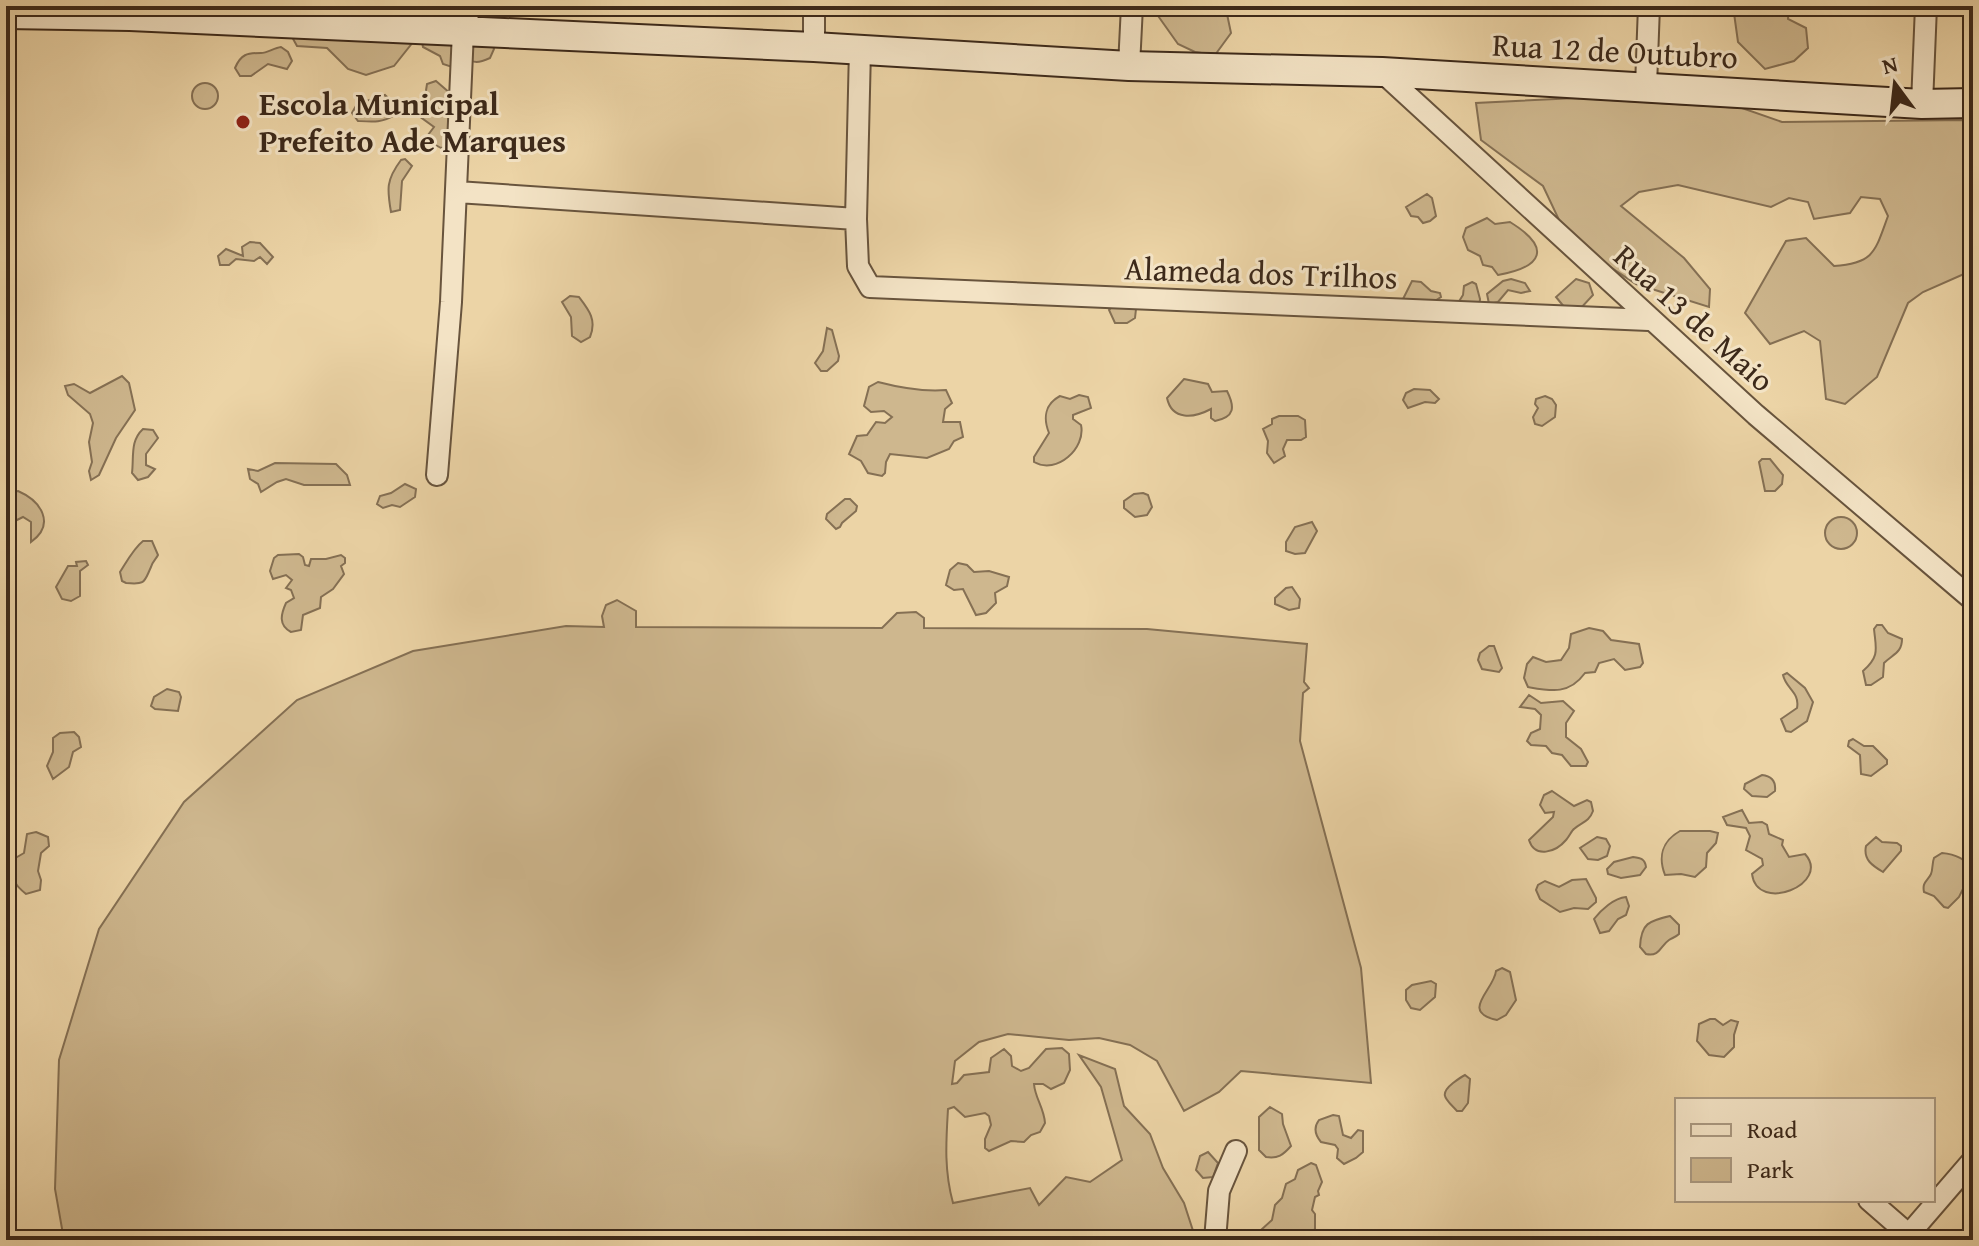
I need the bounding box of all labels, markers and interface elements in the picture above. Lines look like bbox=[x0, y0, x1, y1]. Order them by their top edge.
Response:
street label: Rua 12 de Outubro bbox=[1491, 21, 1739, 80]
north arrow bbox=[1855, 44, 1935, 124]
text: N bbox=[1879, 47, 1901, 82]
place label: Escola Municipal Prefeito Ade Marques bbox=[259, 80, 566, 164]
marker: Escola Municipal Prefeito Ade Marques bbox=[234, 113, 252, 131]
street label: Rua 13 de Maio bbox=[1604, 233, 1785, 403]
street label: Alameda dos Trilhos bbox=[1124, 244, 1398, 301]
legend bbox=[1675, 1098, 1935, 1202]
text: Road bbox=[1747, 1112, 1797, 1147]
text: Park bbox=[1747, 1152, 1794, 1187]

